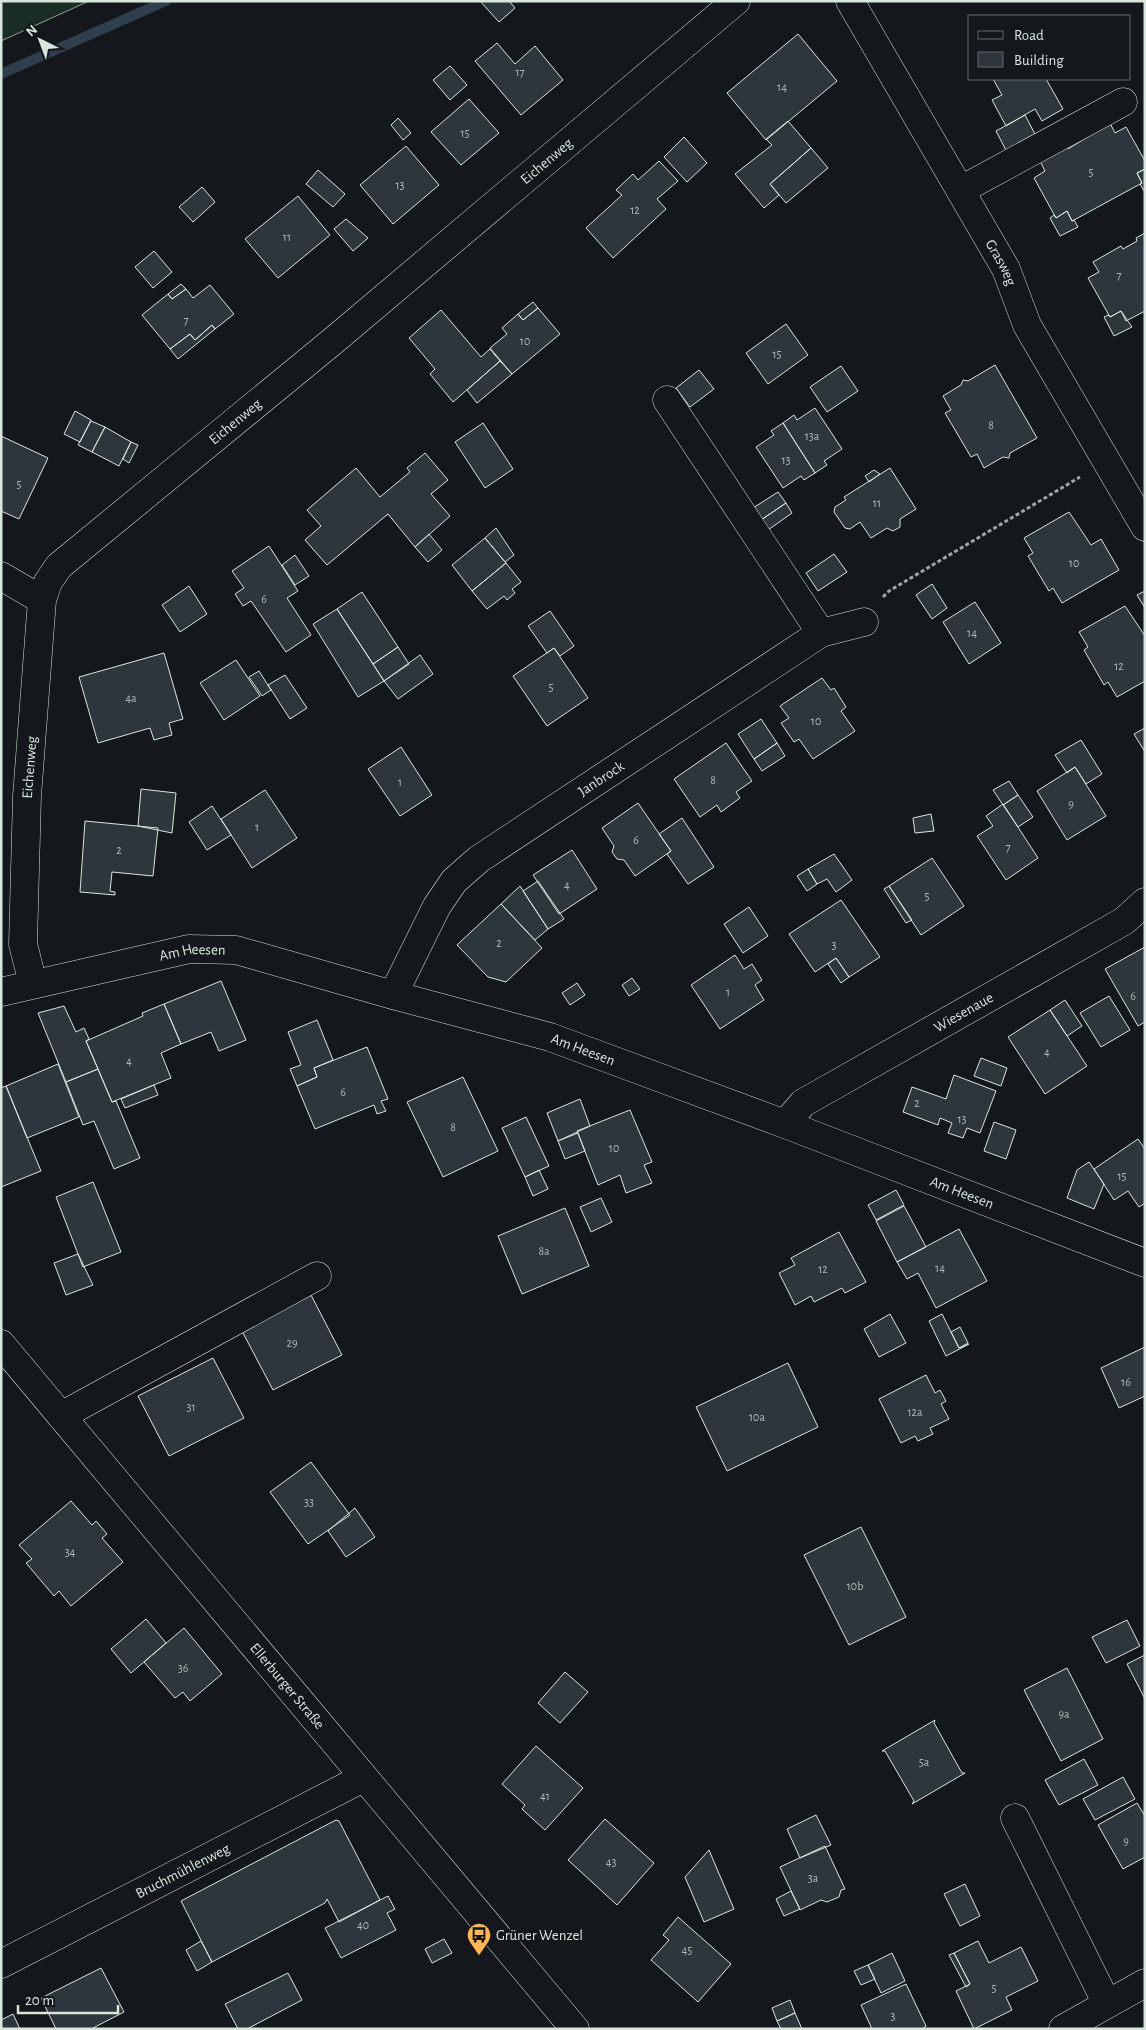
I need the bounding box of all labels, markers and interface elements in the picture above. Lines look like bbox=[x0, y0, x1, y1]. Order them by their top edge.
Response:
north arrow bbox=[15, 15, 65, 65]
legend bbox=[968, 15, 1131, 80]
text: N bbox=[24, 23, 40, 40]
text: Road bbox=[1014, 28, 1044, 43]
text: Building bbox=[1014, 53, 1064, 68]
house number: 17 bbox=[515, 66, 525, 78]
house number: 14 bbox=[777, 81, 787, 93]
house number: 15 bbox=[460, 127, 470, 139]
street label: Eichenweg bbox=[518, 135, 576, 187]
house number: 5 bbox=[1088, 166, 1094, 178]
house number: 13 bbox=[395, 179, 405, 191]
house number: 12 bbox=[630, 204, 640, 216]
house number: 11 bbox=[283, 231, 291, 243]
street label: Grasweg bbox=[982, 237, 1019, 288]
house number: 7 bbox=[1116, 269, 1122, 281]
house number: 7 bbox=[183, 314, 189, 326]
house number: 10 bbox=[520, 335, 530, 347]
house number: 15 bbox=[772, 348, 782, 360]
street label: Eichenweg bbox=[206, 396, 265, 448]
house number: 8 bbox=[988, 419, 994, 431]
house number: 13a bbox=[805, 430, 820, 442]
house number: 13 bbox=[781, 454, 791, 466]
house number: 5 bbox=[16, 478, 22, 490]
house number: 11 bbox=[873, 497, 881, 509]
house number: 10 bbox=[1069, 557, 1079, 569]
house number: 6 bbox=[261, 593, 267, 605]
house number: 14 bbox=[967, 627, 977, 639]
house number: 12 bbox=[1114, 660, 1124, 672]
house number: 5 bbox=[548, 681, 554, 693]
house number: 4a bbox=[125, 692, 137, 704]
house number: 10 bbox=[811, 715, 821, 727]
street label: Eichenweg bbox=[20, 735, 40, 799]
street label: Janbrock bbox=[576, 758, 627, 799]
house number: 8 bbox=[710, 774, 716, 786]
house number: 1 bbox=[398, 776, 402, 788]
house number: 9 bbox=[1068, 798, 1074, 810]
house number: 1 bbox=[255, 821, 259, 833]
house number: 6 bbox=[633, 834, 639, 846]
house number: 7 bbox=[1005, 841, 1011, 853]
house number: 2 bbox=[116, 844, 122, 856]
house number: 4 bbox=[564, 879, 570, 891]
house number: 5 bbox=[924, 890, 930, 902]
house number: 2 bbox=[496, 937, 502, 949]
house number: 3 bbox=[832, 939, 837, 951]
street label: Am Heesen bbox=[158, 942, 226, 964]
house number: 1 bbox=[726, 986, 730, 998]
street label: Wiesenaue bbox=[931, 990, 996, 1035]
house number: 6 bbox=[1130, 990, 1136, 1002]
street label: Am Heesen bbox=[549, 1031, 617, 1068]
house number: 4 bbox=[1044, 1046, 1050, 1058]
house number: 4 bbox=[126, 1055, 132, 1067]
house number: 6 bbox=[340, 1086, 346, 1098]
house number: 2 bbox=[914, 1097, 920, 1109]
house number: 13 bbox=[957, 1113, 967, 1125]
house number: 8 bbox=[450, 1121, 456, 1133]
house number: 10 bbox=[609, 1142, 619, 1154]
house number: 15 bbox=[1117, 1170, 1127, 1182]
street label: Am Heesen bbox=[928, 1174, 996, 1212]
house number: 8a bbox=[538, 1245, 550, 1257]
house number: 14 bbox=[935, 1262, 945, 1274]
house number: 12 bbox=[818, 1263, 828, 1275]
house number: 29 bbox=[286, 1337, 298, 1349]
house number: 16 bbox=[1121, 1376, 1131, 1388]
house number: 31 bbox=[186, 1401, 196, 1413]
house number: 12a bbox=[907, 1406, 923, 1418]
house number: 10a bbox=[749, 1411, 765, 1423]
house number: 33 bbox=[304, 1496, 314, 1508]
house number: 34 bbox=[65, 1546, 76, 1558]
house number: 10b bbox=[847, 1580, 863, 1592]
street label: Ellerburger Straße bbox=[247, 1640, 327, 1732]
house number: 36 bbox=[178, 1662, 189, 1674]
house number: 9a bbox=[1058, 1708, 1070, 1720]
house number: 5a bbox=[919, 1756, 930, 1768]
house number: 41 bbox=[540, 1790, 550, 1802]
house number: 9 bbox=[1123, 1835, 1129, 1847]
street label: Bruchmühlenweg bbox=[133, 1841, 233, 1902]
house number: 43 bbox=[606, 1856, 616, 1868]
house number: 3a bbox=[808, 1872, 819, 1884]
house number: 40 bbox=[357, 1919, 369, 1931]
bus stop icon: Grüner Wenzel bbox=[466, 1922, 492, 1956]
place label: Grüner Wenzel bbox=[496, 1928, 583, 1943]
house number: 45 bbox=[682, 1944, 692, 1956]
scale bar bbox=[18, 1982, 118, 2014]
house number: 5 bbox=[991, 1982, 997, 1994]
text: 20 m bbox=[25, 1993, 54, 2008]
house number: 3 bbox=[891, 2010, 896, 2022]

